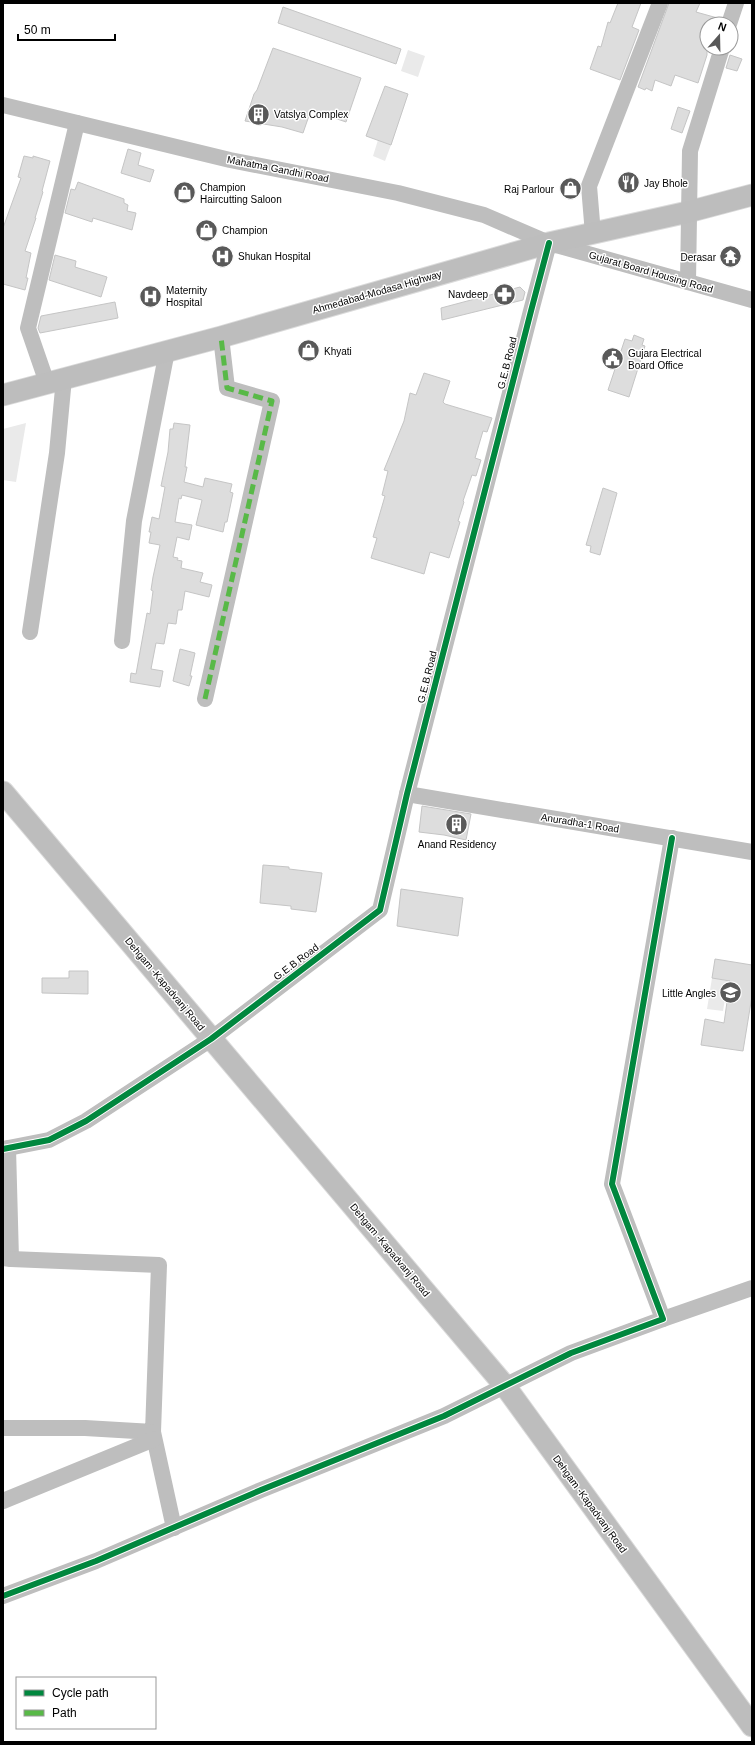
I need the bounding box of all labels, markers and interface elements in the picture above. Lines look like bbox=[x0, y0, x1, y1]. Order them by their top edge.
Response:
scale bar bbox=[18, 16, 115, 42]
north arrow bbox=[699, 16, 739, 56]
text: N bbox=[717, 20, 728, 34]
text: 50 m bbox=[24, 23, 51, 37]
building icon: Vatslya Complex bbox=[246, 101, 272, 127]
place label: Vatslya Complex bbox=[274, 109, 348, 120]
street label: Mahatma Gandhi Road bbox=[226, 154, 330, 184]
restaurant icon: Jay Bhole bbox=[616, 170, 642, 196]
shop icon: Raj Parlour bbox=[557, 176, 583, 202]
place label: Jay Bhole bbox=[644, 178, 688, 189]
shop icon: Champion Haircutting Saloon bbox=[172, 180, 198, 206]
place label: Champion Haircutting Saloon bbox=[200, 182, 282, 205]
place label: Raj Parlour bbox=[504, 184, 555, 195]
shop icon: Champion bbox=[194, 217, 220, 243]
place label: Champion bbox=[222, 225, 268, 236]
hospital icon: Shukan Hospital bbox=[209, 243, 235, 269]
temple icon: Derasar bbox=[718, 244, 744, 270]
street label: Gujarat Board Housing Road bbox=[588, 249, 714, 295]
place label: Shukan Hospital bbox=[238, 251, 311, 262]
place label: Derasar bbox=[680, 252, 717, 263]
street label: Ahmedabad-Modasa Highway bbox=[311, 268, 443, 316]
pharmacy icon: Navdeep bbox=[491, 281, 517, 307]
hospital icon: Maternity Hospital bbox=[137, 283, 163, 309]
place label: Maternity Hospital bbox=[166, 285, 207, 308]
place label: Navdeep bbox=[448, 289, 488, 300]
street label: G.E.B Road bbox=[495, 336, 519, 390]
shop icon: Khyati bbox=[296, 338, 322, 364]
place label: Khyati bbox=[324, 346, 352, 357]
public building icon: Gujara Electrical Board Office bbox=[600, 346, 626, 372]
place label: Gujara Electrical Board Office bbox=[628, 348, 701, 371]
street label: G.E.B Road bbox=[415, 650, 439, 704]
building icon: Anand Residency bbox=[444, 811, 470, 837]
street label: Anuradha-1 Road bbox=[540, 811, 620, 835]
place label: Anand Residency bbox=[418, 839, 496, 850]
street label: Dehgam -Kapadvanj Road bbox=[123, 935, 207, 1033]
street label: G.E.B Road bbox=[271, 942, 321, 982]
school or university icon: Little Angles bbox=[718, 980, 744, 1006]
place label: Little Angles bbox=[662, 988, 716, 999]
street label: Dehgam -Kapadvanj Road bbox=[348, 1201, 432, 1299]
street label: Dehgam -Kapadvanj Road bbox=[551, 1453, 629, 1555]
legend bbox=[16, 1677, 156, 1729]
text: Cycle path bbox=[52, 1686, 109, 1700]
text: Path bbox=[52, 1706, 77, 1720]

